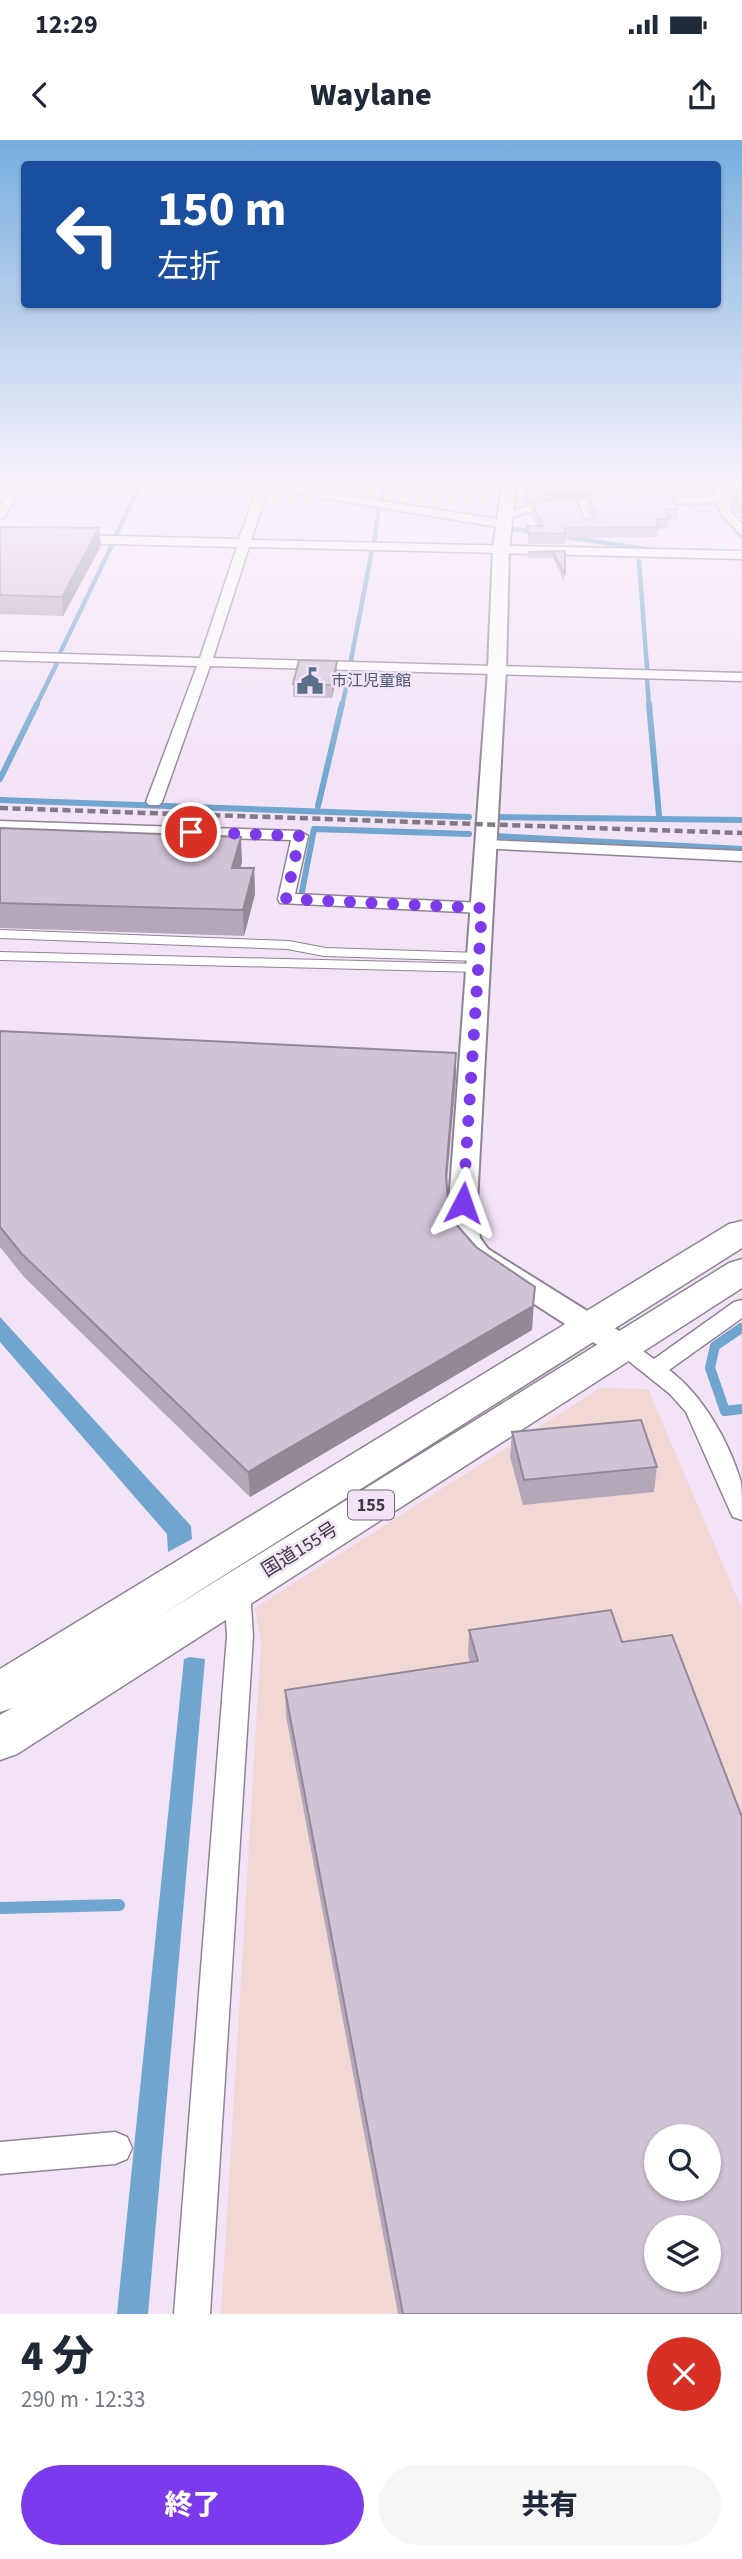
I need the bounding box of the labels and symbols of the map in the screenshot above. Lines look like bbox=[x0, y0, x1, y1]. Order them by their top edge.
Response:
public building icon: 市江児童館 bbox=[295, 666, 325, 696]
place label: 市江児童館 bbox=[331, 670, 411, 692]
pin bbox=[161, 802, 221, 862]
position arrow bbox=[426, 1166, 500, 1240]
road number: 155 bbox=[348, 1490, 394, 1520]
street label: 国道155号 bbox=[257, 1516, 343, 1584]

